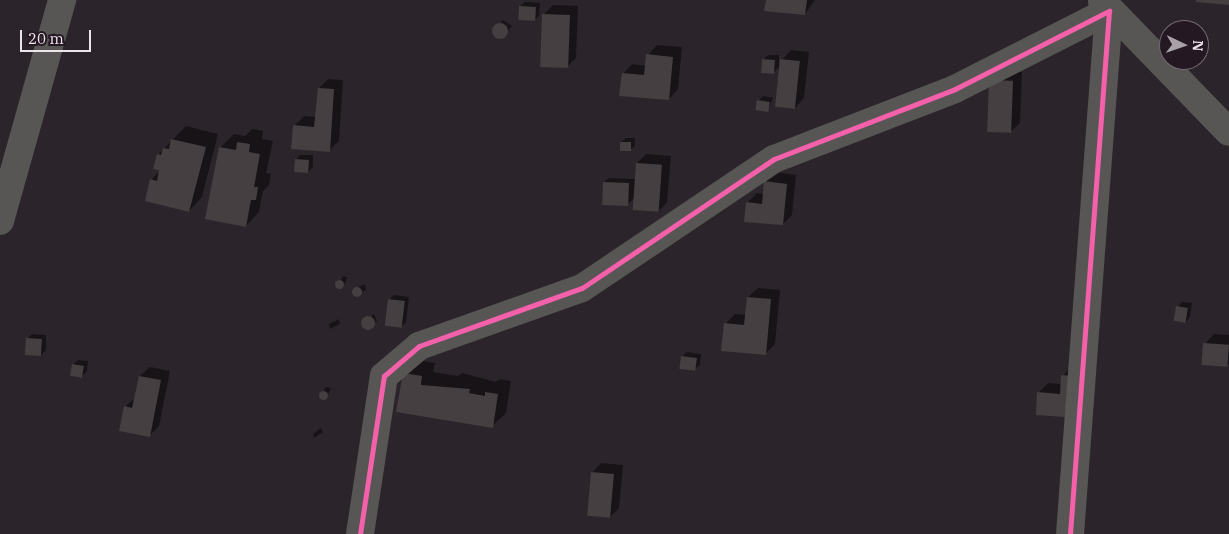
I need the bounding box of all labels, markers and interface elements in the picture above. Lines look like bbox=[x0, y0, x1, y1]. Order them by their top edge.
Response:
scale bar bbox=[22, 20, 94, 52]
north arrow bbox=[1159, 20, 1209, 70]
text: 20 m bbox=[28, 29, 64, 48]
text: N bbox=[1189, 40, 1207, 52]

